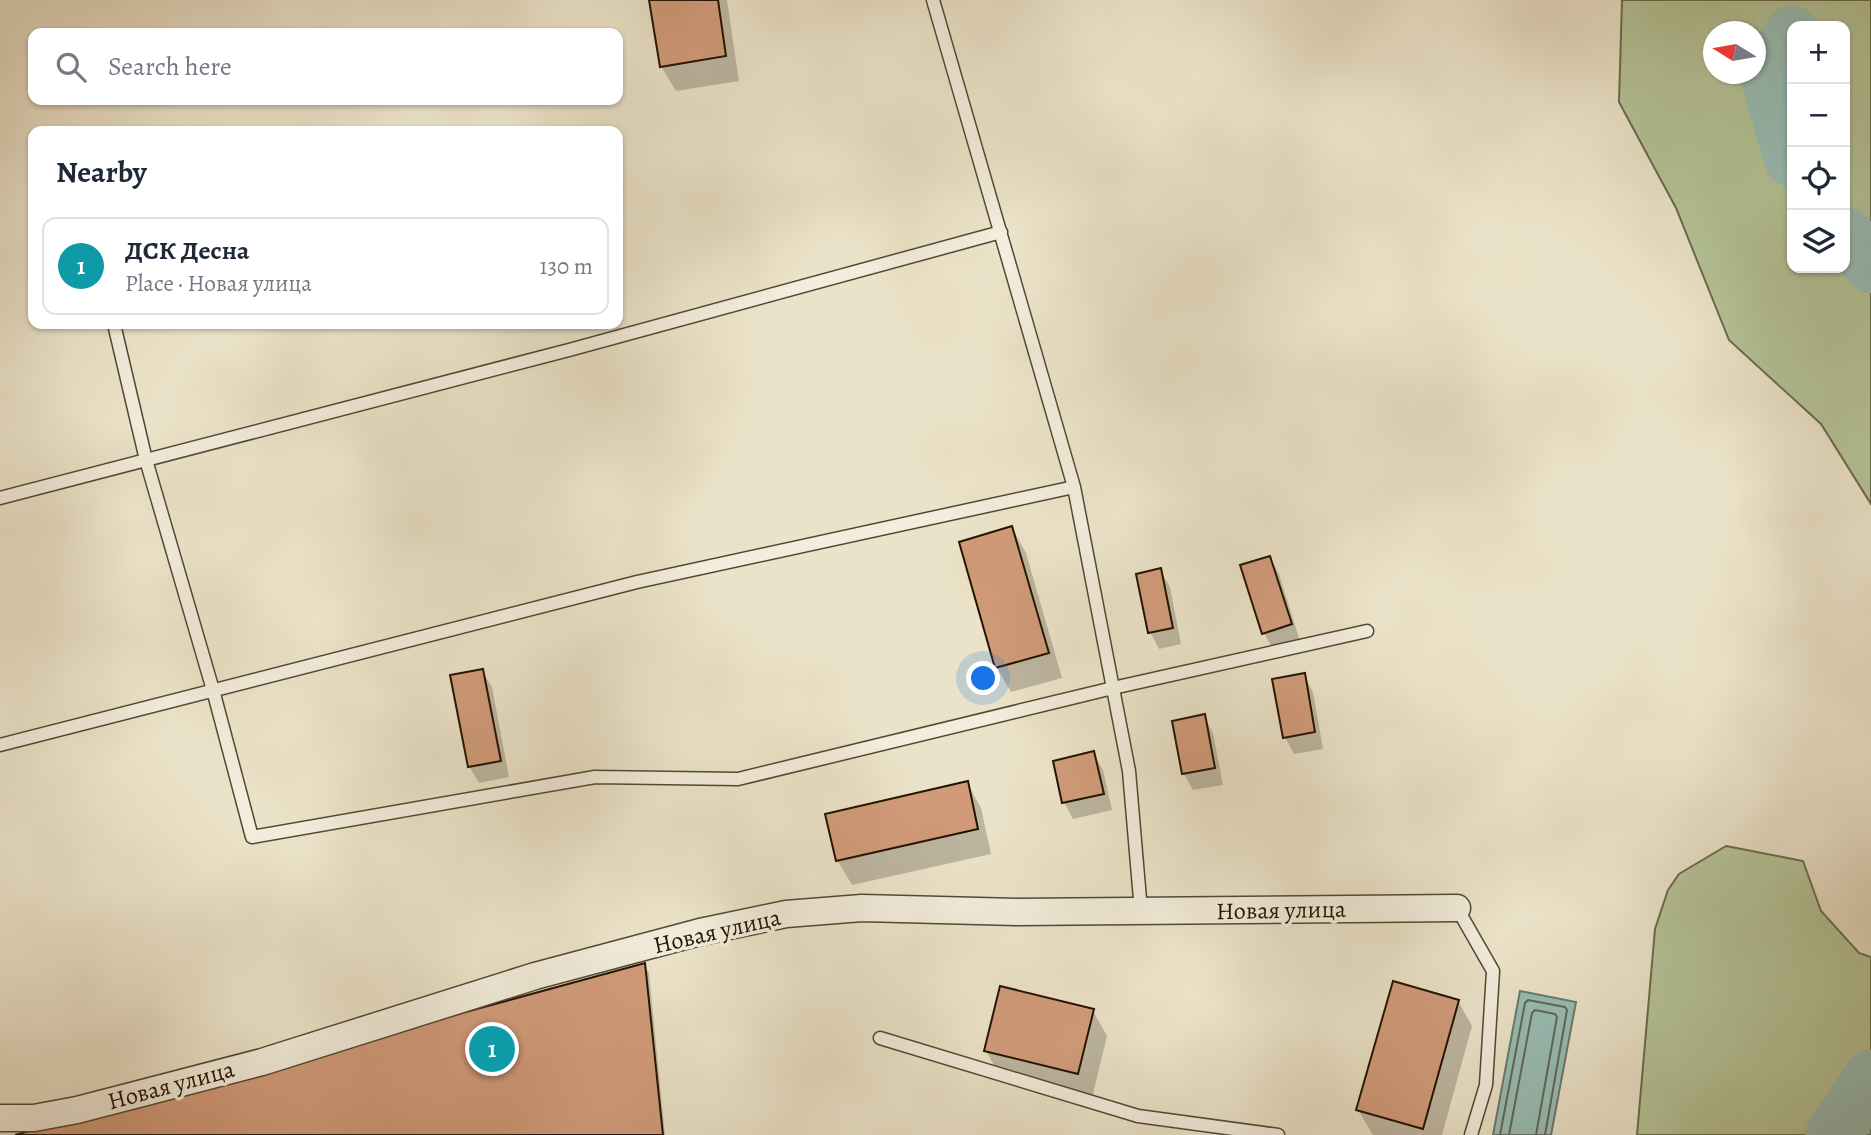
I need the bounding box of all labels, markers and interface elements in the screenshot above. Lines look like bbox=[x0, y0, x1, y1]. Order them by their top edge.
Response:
north arrow bbox=[1703, 21, 1766, 84]
map controls bbox=[1787, 21, 1850, 273]
button: + bbox=[1787, 21, 1850, 84]
search box bbox=[28, 28, 623, 105]
icon: search bbox=[52, 48, 90, 86]
text: Search here bbox=[108, 49, 232, 84]
button: − bbox=[1787, 84, 1850, 147]
button: locate bbox=[1787, 147, 1850, 210]
text: Nearby bbox=[56, 152, 147, 192]
button: layers bbox=[1787, 210, 1850, 273]
text: ДСК Десна bbox=[125, 233, 249, 268]
text: 1 bbox=[77, 251, 85, 282]
text: 130 m bbox=[540, 251, 593, 282]
text: Place · Новая улица bbox=[125, 268, 312, 299]
your location bbox=[966, 661, 1000, 695]
street label: Новая улица bbox=[1216, 893, 1346, 927]
street label: Новая улица bbox=[650, 901, 784, 961]
pin: 1 bbox=[469, 1023, 515, 1075]
street label: Новая улица bbox=[104, 1053, 238, 1117]

